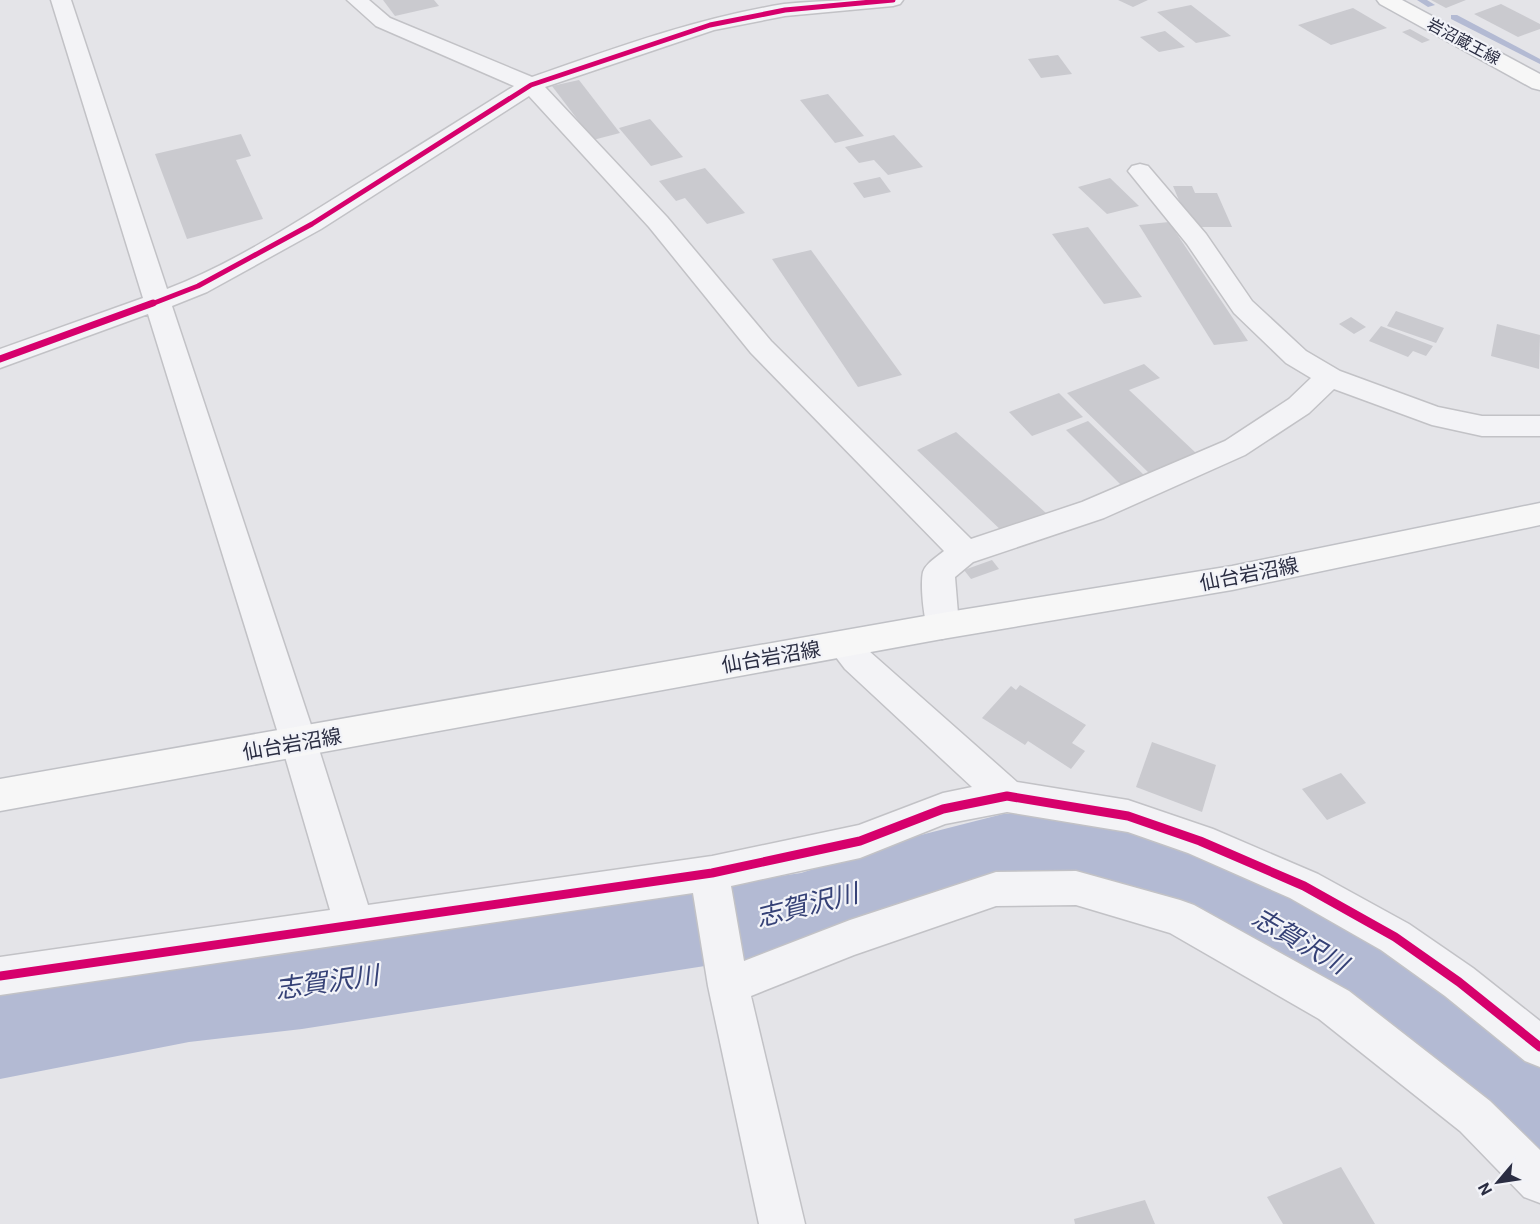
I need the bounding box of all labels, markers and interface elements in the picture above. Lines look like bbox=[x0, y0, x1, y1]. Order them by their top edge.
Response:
street label: 岩沼蔵王線 bbox=[1424, 14, 1504, 69]
street label: 仙台岩沼線 bbox=[1198, 553, 1300, 595]
street label: 仙台岩沼線 bbox=[720, 636, 822, 678]
street label: 仙台岩沼線 bbox=[241, 723, 343, 765]
water label: 志賀沢川 bbox=[753, 877, 864, 932]
water label: 志賀沢川 bbox=[1247, 902, 1355, 981]
water label: 志賀沢川 bbox=[273, 959, 384, 1004]
north arrow bbox=[1468, 1152, 1528, 1212]
text: N bbox=[1474, 1179, 1496, 1199]

